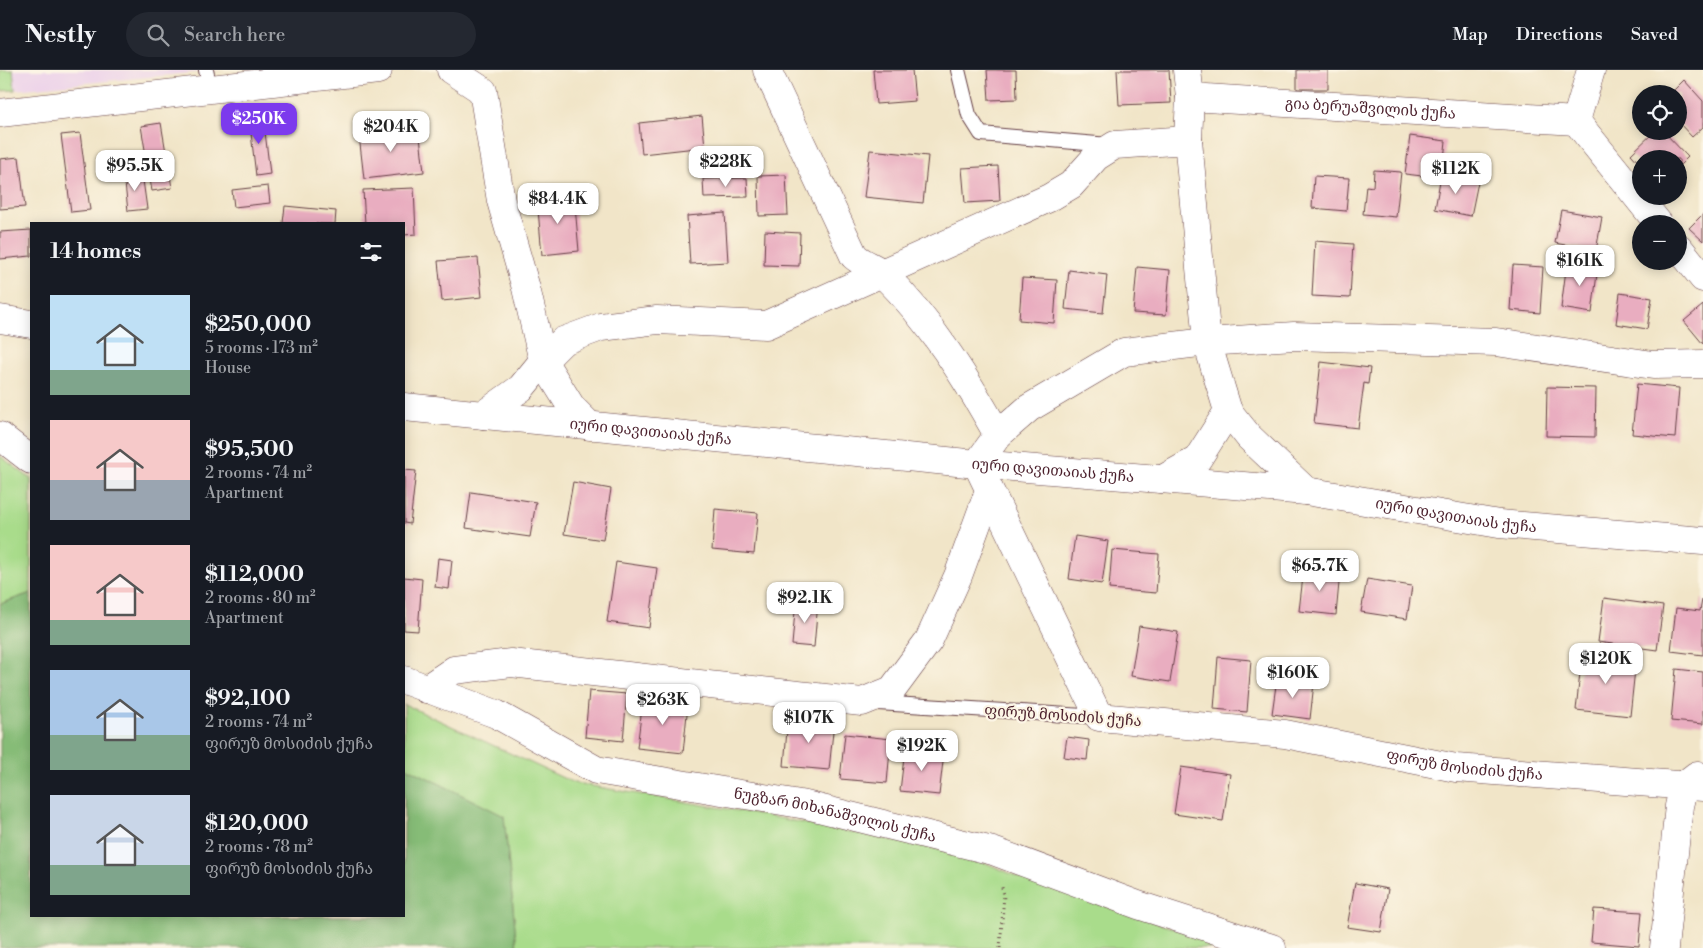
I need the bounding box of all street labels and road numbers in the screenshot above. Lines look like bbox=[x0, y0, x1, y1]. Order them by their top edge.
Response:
street label: გია ბერუაშვილის ქუჩა bbox=[1284, 93, 1457, 123]
street label: იური დავითაიას ქუჩა bbox=[569, 414, 733, 449]
street label: იური დავითაიას ქუჩა bbox=[971, 454, 1135, 486]
street label: იური დავითაიას ქუჩა bbox=[1374, 494, 1537, 537]
street label: ფირუზ მოსიძის ქუჩა bbox=[984, 701, 1142, 731]
street label: ფირუზ მოსიძის ქუჩა bbox=[1385, 745, 1544, 784]
street label: ნუგზარ მიხანაშვილის ქუჩა bbox=[732, 784, 938, 846]

